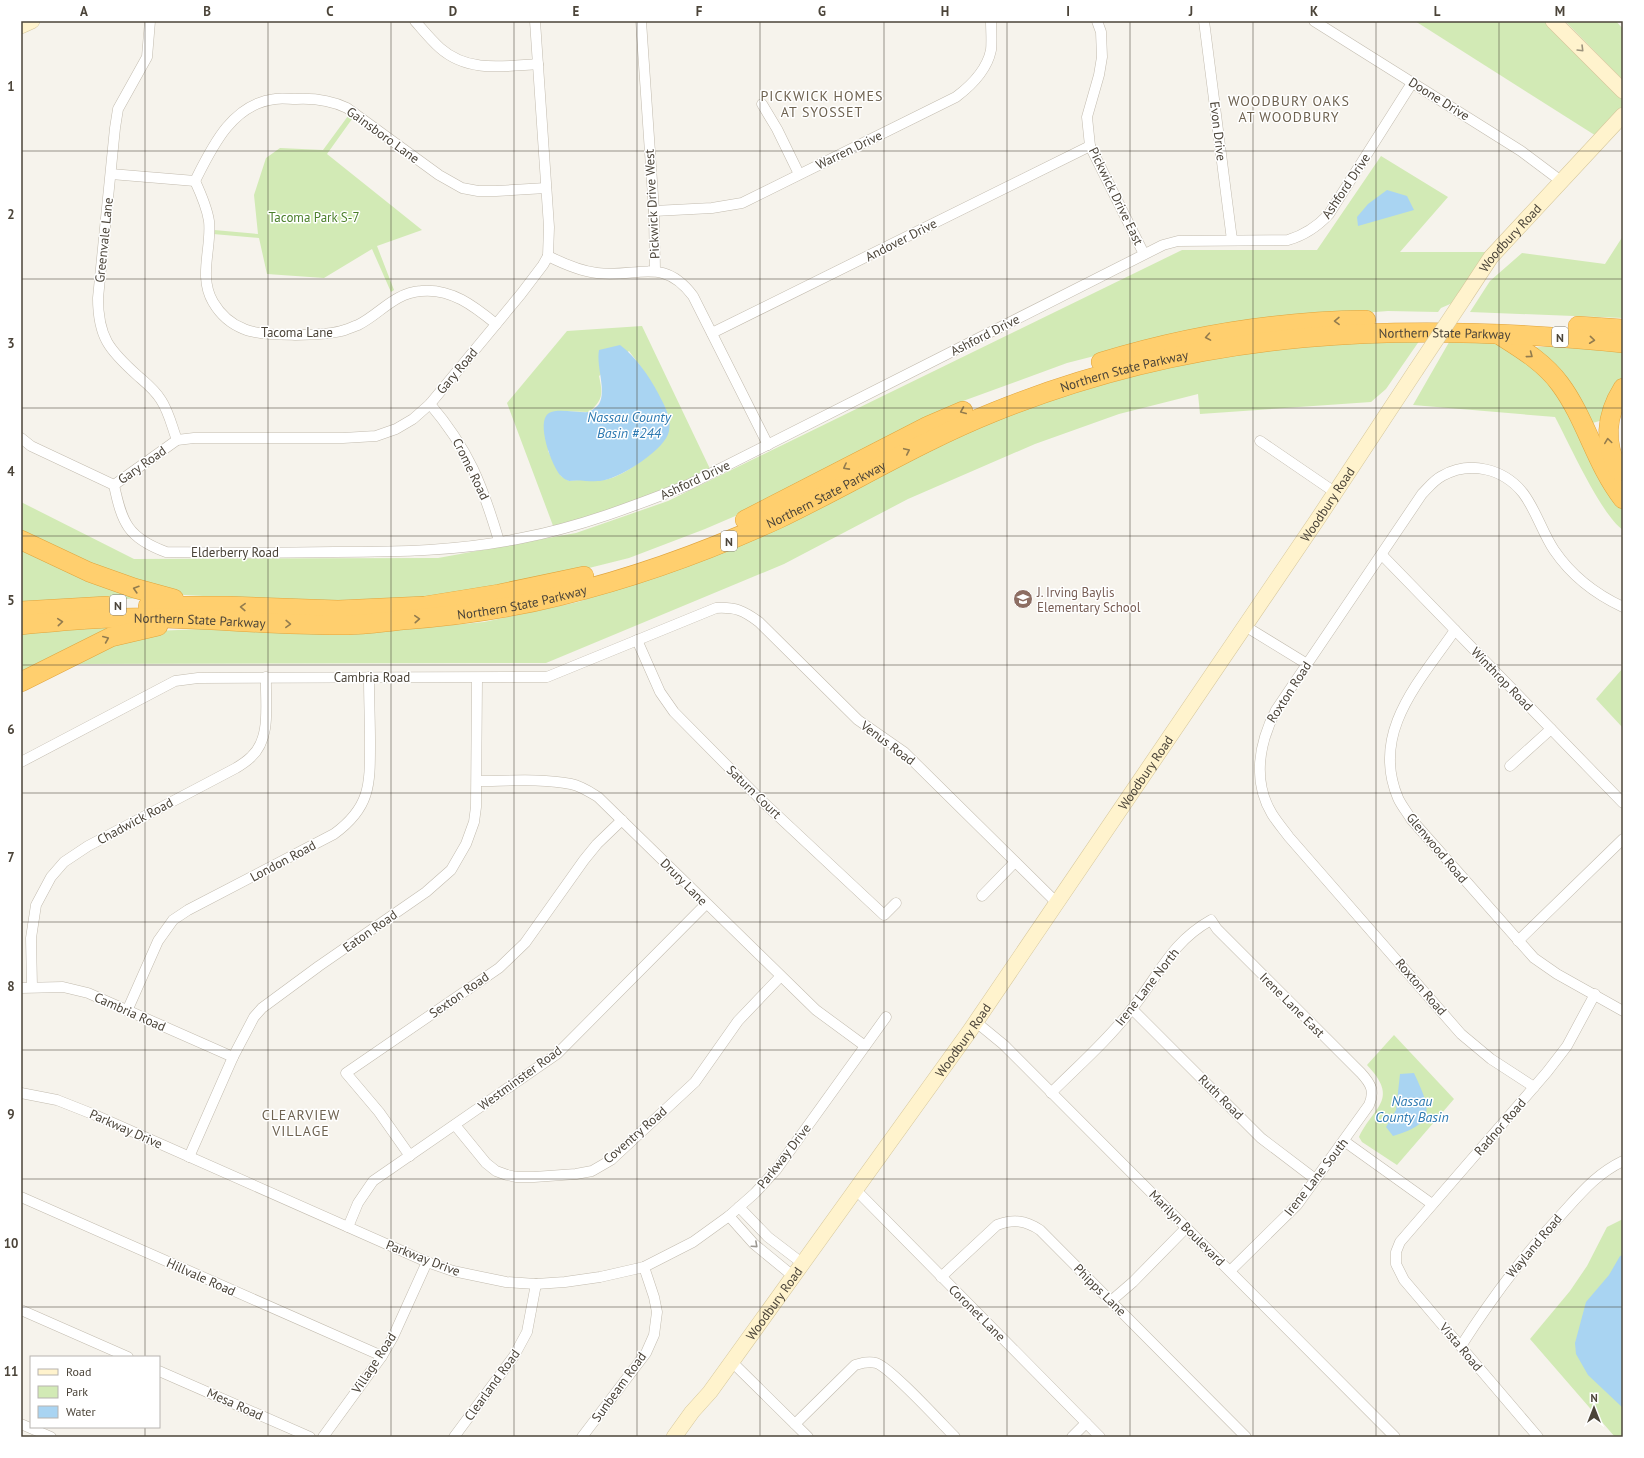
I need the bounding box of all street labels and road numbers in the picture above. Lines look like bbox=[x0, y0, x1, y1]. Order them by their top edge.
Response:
street label: Doone Drive bbox=[1405, 74, 1473, 124]
street label: Evon Drive bbox=[1206, 100, 1230, 162]
street label: Gainsboro Lane bbox=[343, 103, 423, 167]
street label: Warren Drive bbox=[813, 127, 885, 173]
street label: Pickwick Drive East bbox=[1085, 144, 1147, 248]
street label: Pickwick Drive West bbox=[641, 148, 663, 259]
street label: Ashford Drive bbox=[1318, 150, 1374, 222]
street label: Greenvale Lane bbox=[91, 196, 117, 284]
street label: Woodbury Road bbox=[1475, 200, 1545, 275]
street label: Andover Drive bbox=[862, 215, 940, 265]
street label: Ashford Drive bbox=[948, 310, 1022, 360]
street label: Tacoma Lane bbox=[261, 324, 333, 341]
street label: Northern State Parkway bbox=[1378, 324, 1511, 343]
road number: N bbox=[1552, 327, 1568, 347]
street label: Gary Road bbox=[433, 344, 481, 398]
street label: Northern State Parkway bbox=[1058, 346, 1190, 396]
street label: Crome Road bbox=[449, 435, 493, 503]
street label: Gary Road bbox=[114, 442, 170, 488]
street label: Ashford Drive bbox=[657, 456, 733, 504]
street label: Northern State Parkway bbox=[764, 457, 888, 532]
street label: Woodbury Road bbox=[1296, 464, 1358, 545]
road number: N bbox=[721, 531, 737, 551]
street label: Elderberry Road bbox=[191, 544, 279, 561]
street label: Northern State Parkway bbox=[456, 581, 589, 623]
road number: N bbox=[110, 595, 126, 615]
street label: Northern State Parkway bbox=[134, 609, 266, 631]
street label: Winthrop Road bbox=[1467, 643, 1537, 715]
street label: Roxton Road bbox=[1263, 658, 1315, 726]
street label: Cambria Road bbox=[334, 669, 410, 686]
street label: Venus Road bbox=[857, 716, 919, 769]
street label: Woodbury Road bbox=[1114, 732, 1177, 813]
street label: Saturn Court bbox=[723, 762, 785, 823]
street label: Chadwick Road bbox=[94, 794, 176, 848]
street label: Glenwood Road bbox=[1403, 809, 1471, 887]
street label: London Road bbox=[247, 837, 319, 885]
street label: Drury Lane bbox=[657, 855, 711, 909]
street label: Eaton Road bbox=[339, 906, 401, 956]
street label: Irene Lane North bbox=[1111, 945, 1183, 1029]
street label: Roxton Road bbox=[1392, 955, 1450, 1019]
street label: Sexton Road bbox=[426, 968, 492, 1022]
street label: Irene Lane East bbox=[1256, 969, 1329, 1042]
street label: Cambria Road bbox=[92, 989, 168, 1035]
street label: Woodbury Road bbox=[931, 1000, 995, 1080]
street label: Westminster Road bbox=[475, 1042, 565, 1114]
street label: Ruth Road bbox=[1195, 1071, 1247, 1123]
street label: Radnor Road bbox=[1470, 1095, 1530, 1159]
street label: Coventry Road bbox=[600, 1103, 670, 1167]
street label: Parkway Drive bbox=[87, 1105, 165, 1153]
street label: Parkway Drive bbox=[753, 1120, 815, 1192]
street label: Irene Lane South bbox=[1280, 1135, 1352, 1219]
street label: Marilyn Boulevard bbox=[1145, 1186, 1229, 1270]
street label: Wayland Road bbox=[1502, 1211, 1566, 1281]
street label: Parkway Drive bbox=[383, 1236, 463, 1280]
street label: Hillvale Road bbox=[164, 1254, 238, 1300]
street label: Phipps Lane bbox=[1070, 1260, 1130, 1320]
street label: Woodbury Road bbox=[742, 1263, 806, 1343]
street label: Coronet Lane bbox=[945, 1281, 1009, 1345]
street label: Vista Road bbox=[1435, 1318, 1486, 1375]
street label: Village Road bbox=[347, 1329, 400, 1398]
street label: Clearland Road bbox=[460, 1346, 524, 1424]
street label: Sunbeam Road bbox=[588, 1349, 650, 1425]
street label: Mesa Road bbox=[204, 1384, 266, 1424]

